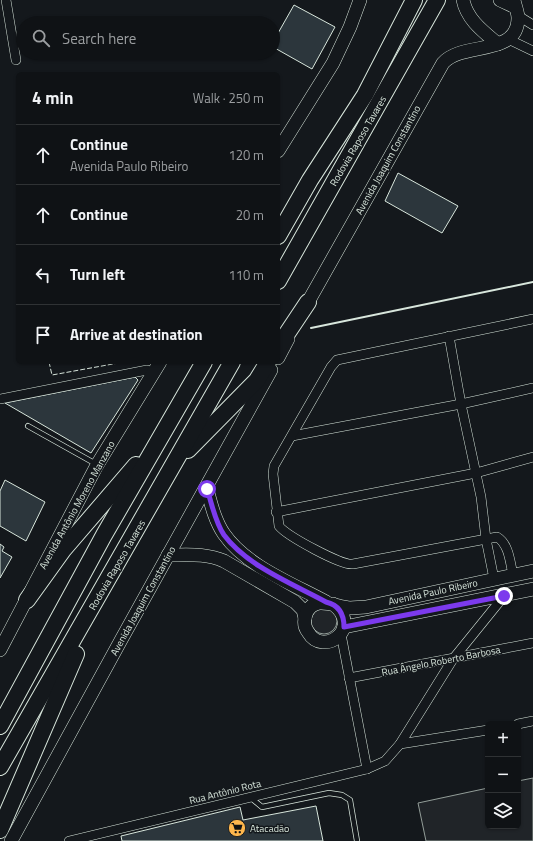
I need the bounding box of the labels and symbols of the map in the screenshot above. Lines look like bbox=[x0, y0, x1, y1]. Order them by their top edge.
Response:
street label: Rodovia Raposo Tavares bbox=[326, 93, 390, 189]
street label: Avenida Joaquim Constantino bbox=[352, 103, 424, 217]
street label: Avenida Antônio Moreno Manzano bbox=[35, 438, 119, 572]
route start bbox=[198, 480, 216, 498]
street label: Rodovia Raposo Tavares bbox=[85, 517, 149, 613]
street label: Avenida Joaquim Constantino bbox=[107, 544, 179, 658]
street label: Avenida Paulo Ribeiro bbox=[387, 575, 479, 609]
route end bbox=[495, 587, 513, 605]
street label: Rua Ângelo Roberto Barbosa bbox=[380, 642, 502, 680]
street label: Rua Antônio Rota bbox=[187, 776, 263, 808]
supermarket icon: Atacadão bbox=[227, 818, 247, 838]
place label: Atacadão bbox=[250, 821, 289, 836]

